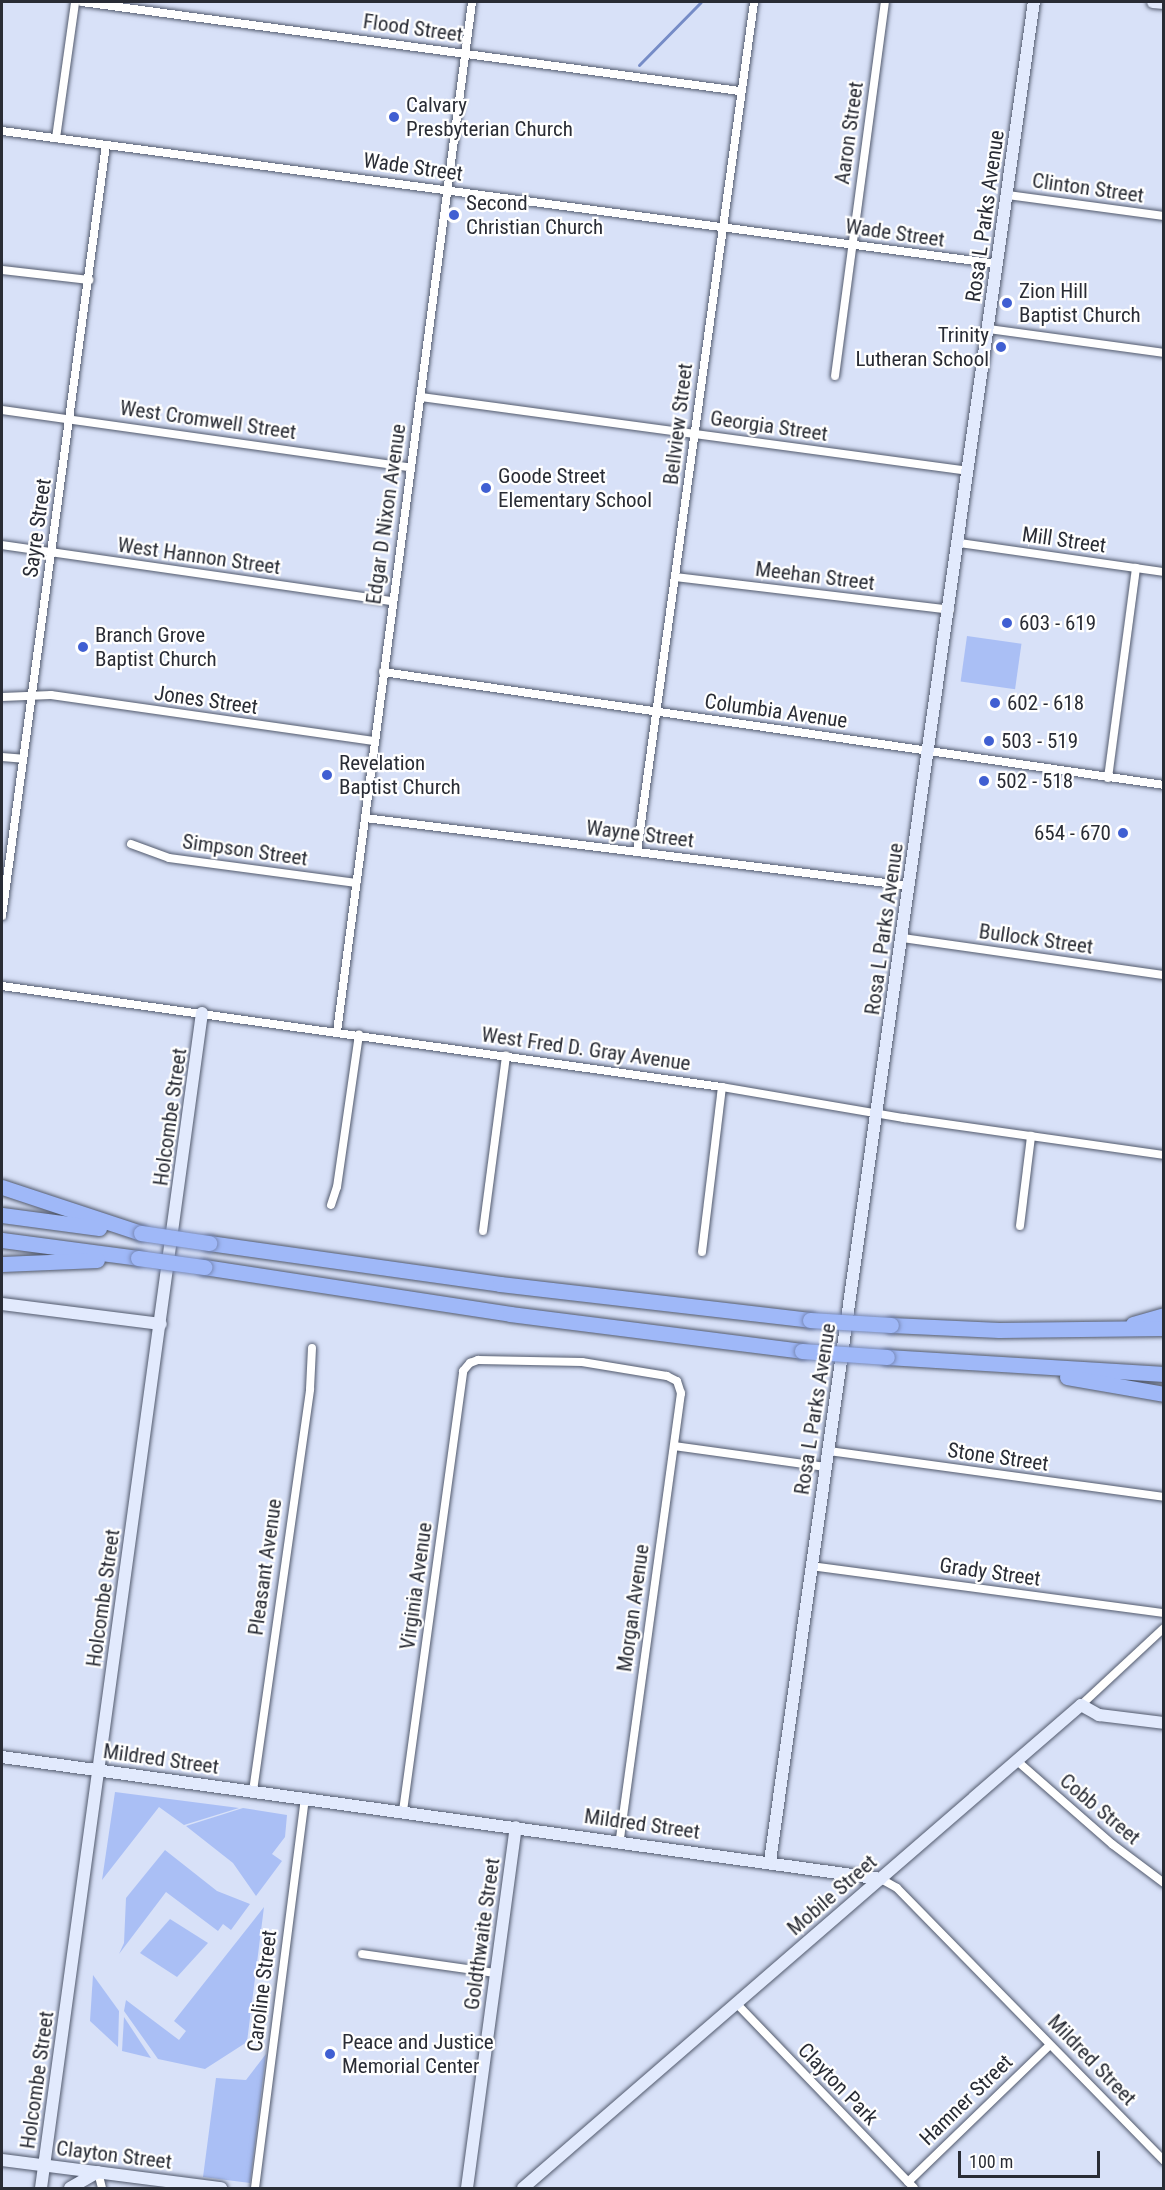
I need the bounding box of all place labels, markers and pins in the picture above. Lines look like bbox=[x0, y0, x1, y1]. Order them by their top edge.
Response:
place label: Calvary Presbyterian Church bbox=[406, 92, 573, 142]
marker: Calvary Presbyterian Church bbox=[387, 110, 401, 124]
place label: Second Christian Church bbox=[466, 190, 603, 240]
marker: Second Christian Church bbox=[447, 208, 461, 222]
place label: Zion Hill Baptist Church bbox=[1019, 278, 1141, 328]
marker: Zion Hill Baptist Church bbox=[1000, 296, 1014, 310]
place label: Trinity Lutheran School bbox=[855, 322, 989, 372]
marker: Trinity Lutheran School bbox=[994, 340, 1008, 354]
place label: Goode Street Elementary School bbox=[498, 463, 652, 513]
marker: Goode Street Elementary School bbox=[479, 481, 493, 495]
place label: 603 - 619 bbox=[1019, 610, 1096, 636]
marker: 603 - 619 bbox=[1000, 616, 1014, 630]
place label: Branch Grove Baptist Church bbox=[95, 622, 217, 672]
marker: Branch Grove Baptist Church bbox=[76, 640, 90, 654]
place label: 602 - 618 bbox=[1007, 690, 1084, 716]
marker: 602 - 618 bbox=[988, 696, 1002, 710]
place label: 503 - 519 bbox=[1001, 728, 1078, 754]
marker: 503 - 519 bbox=[982, 734, 996, 748]
place label: Revelation Baptist Church bbox=[339, 750, 461, 800]
marker: Revelation Baptist Church bbox=[320, 768, 334, 782]
place label: 502 - 518 bbox=[996, 768, 1073, 794]
marker: 502 - 518 bbox=[977, 774, 991, 788]
place label: 654 - 670 bbox=[1034, 820, 1111, 846]
marker: 654 - 670 bbox=[1116, 826, 1130, 840]
place label: Peace and Justice Memorial Center bbox=[342, 2029, 494, 2079]
marker: Peace and Justice Memorial Center bbox=[323, 2047, 337, 2061]

